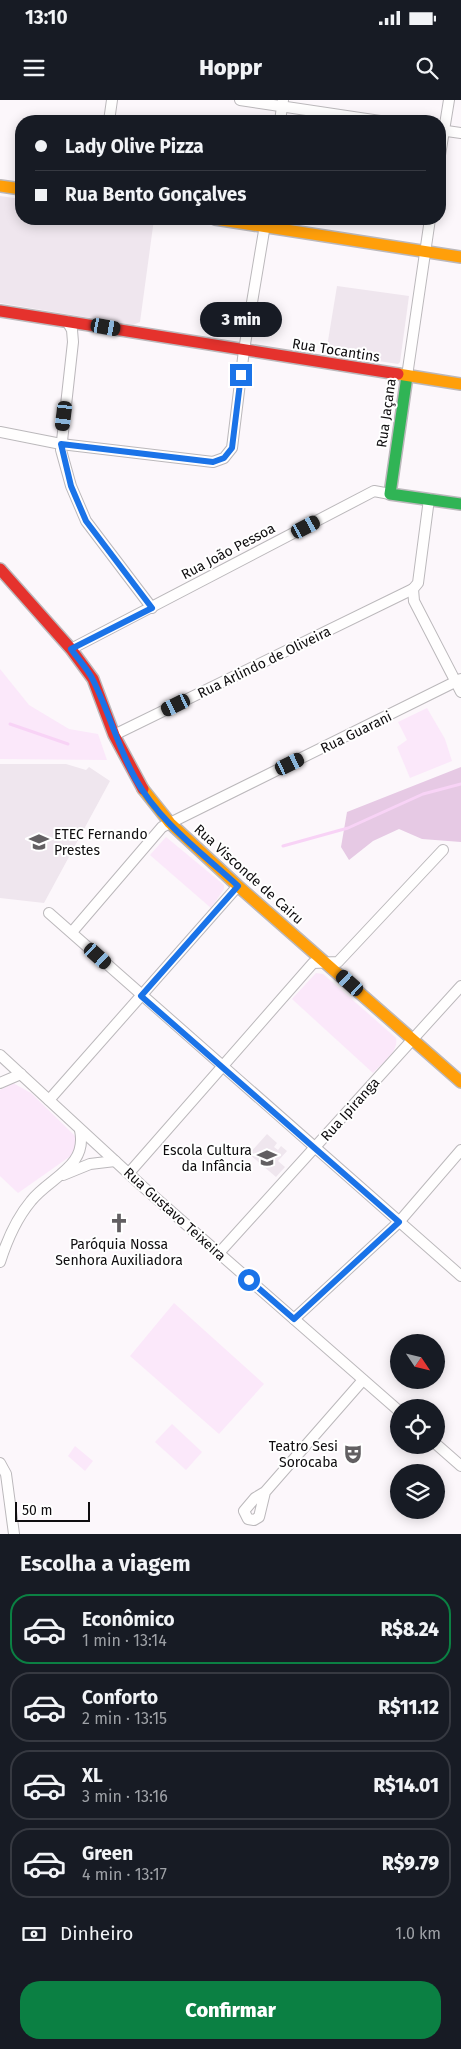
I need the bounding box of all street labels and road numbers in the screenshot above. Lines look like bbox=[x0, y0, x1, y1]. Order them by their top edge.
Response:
street label: Rua Tocantins bbox=[291, 335, 382, 366]
street label: Rua Jaçana bbox=[373, 377, 400, 449]
street label: Rua João Pessoa bbox=[178, 520, 278, 583]
street label: Rua Arlindo de Oliveira bbox=[195, 623, 334, 702]
street label: Rua Guarani bbox=[318, 708, 395, 757]
street label: Rua Visconde de Cairu bbox=[190, 821, 307, 928]
street label: Rua Ipiranga bbox=[317, 1074, 383, 1145]
street label: Rua Gustavo Teixeira bbox=[120, 1164, 229, 1265]

